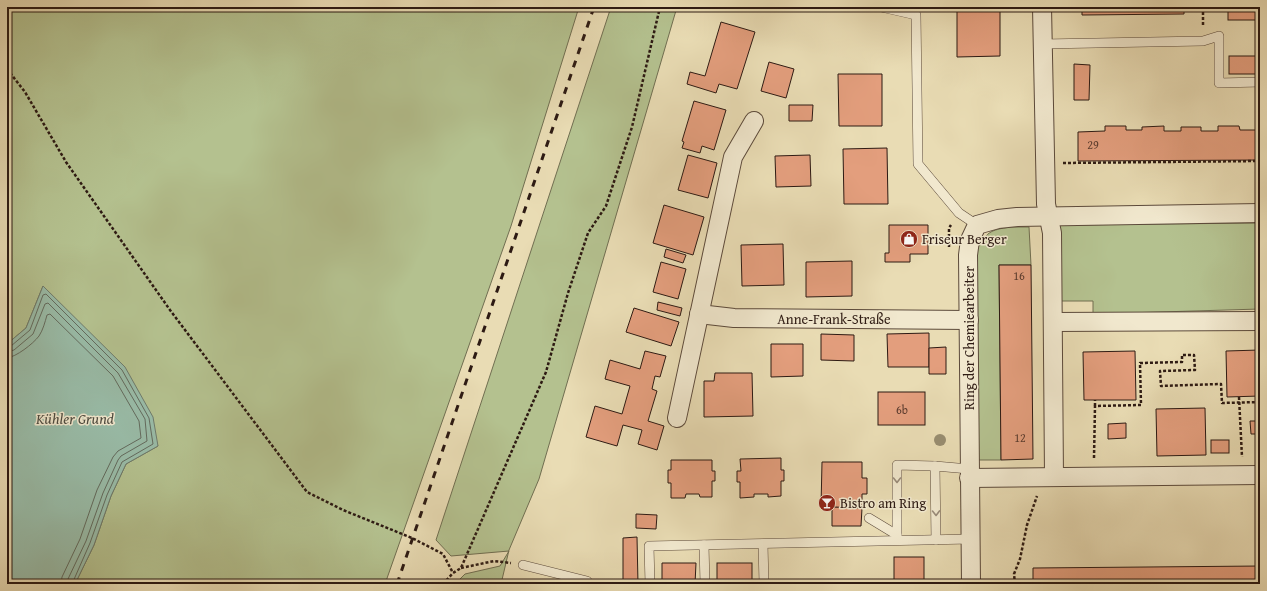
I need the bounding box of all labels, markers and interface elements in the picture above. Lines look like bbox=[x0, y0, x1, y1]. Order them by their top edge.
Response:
house number: 29 bbox=[1087, 136, 1099, 153]
shop icon: Friseur Berger bbox=[899, 229, 919, 249]
place label: Friseur Berger bbox=[922, 229, 1007, 249]
street label: Ring der Chemiearbeiter bbox=[959, 266, 979, 410]
house number: 16 bbox=[1013, 267, 1025, 284]
street label: Anne-Frank-Straße bbox=[777, 309, 891, 329]
house number: 6b bbox=[896, 401, 908, 418]
water label: Kühler Grund bbox=[35, 408, 114, 429]
house number: 12 bbox=[1014, 429, 1026, 446]
one-way arrow bbox=[893, 477, 901, 483]
bar icon: Bistro am Ring bbox=[817, 493, 837, 513]
place label: Bistro am Ring bbox=[840, 493, 926, 513]
one-way arrow bbox=[932, 510, 940, 516]

